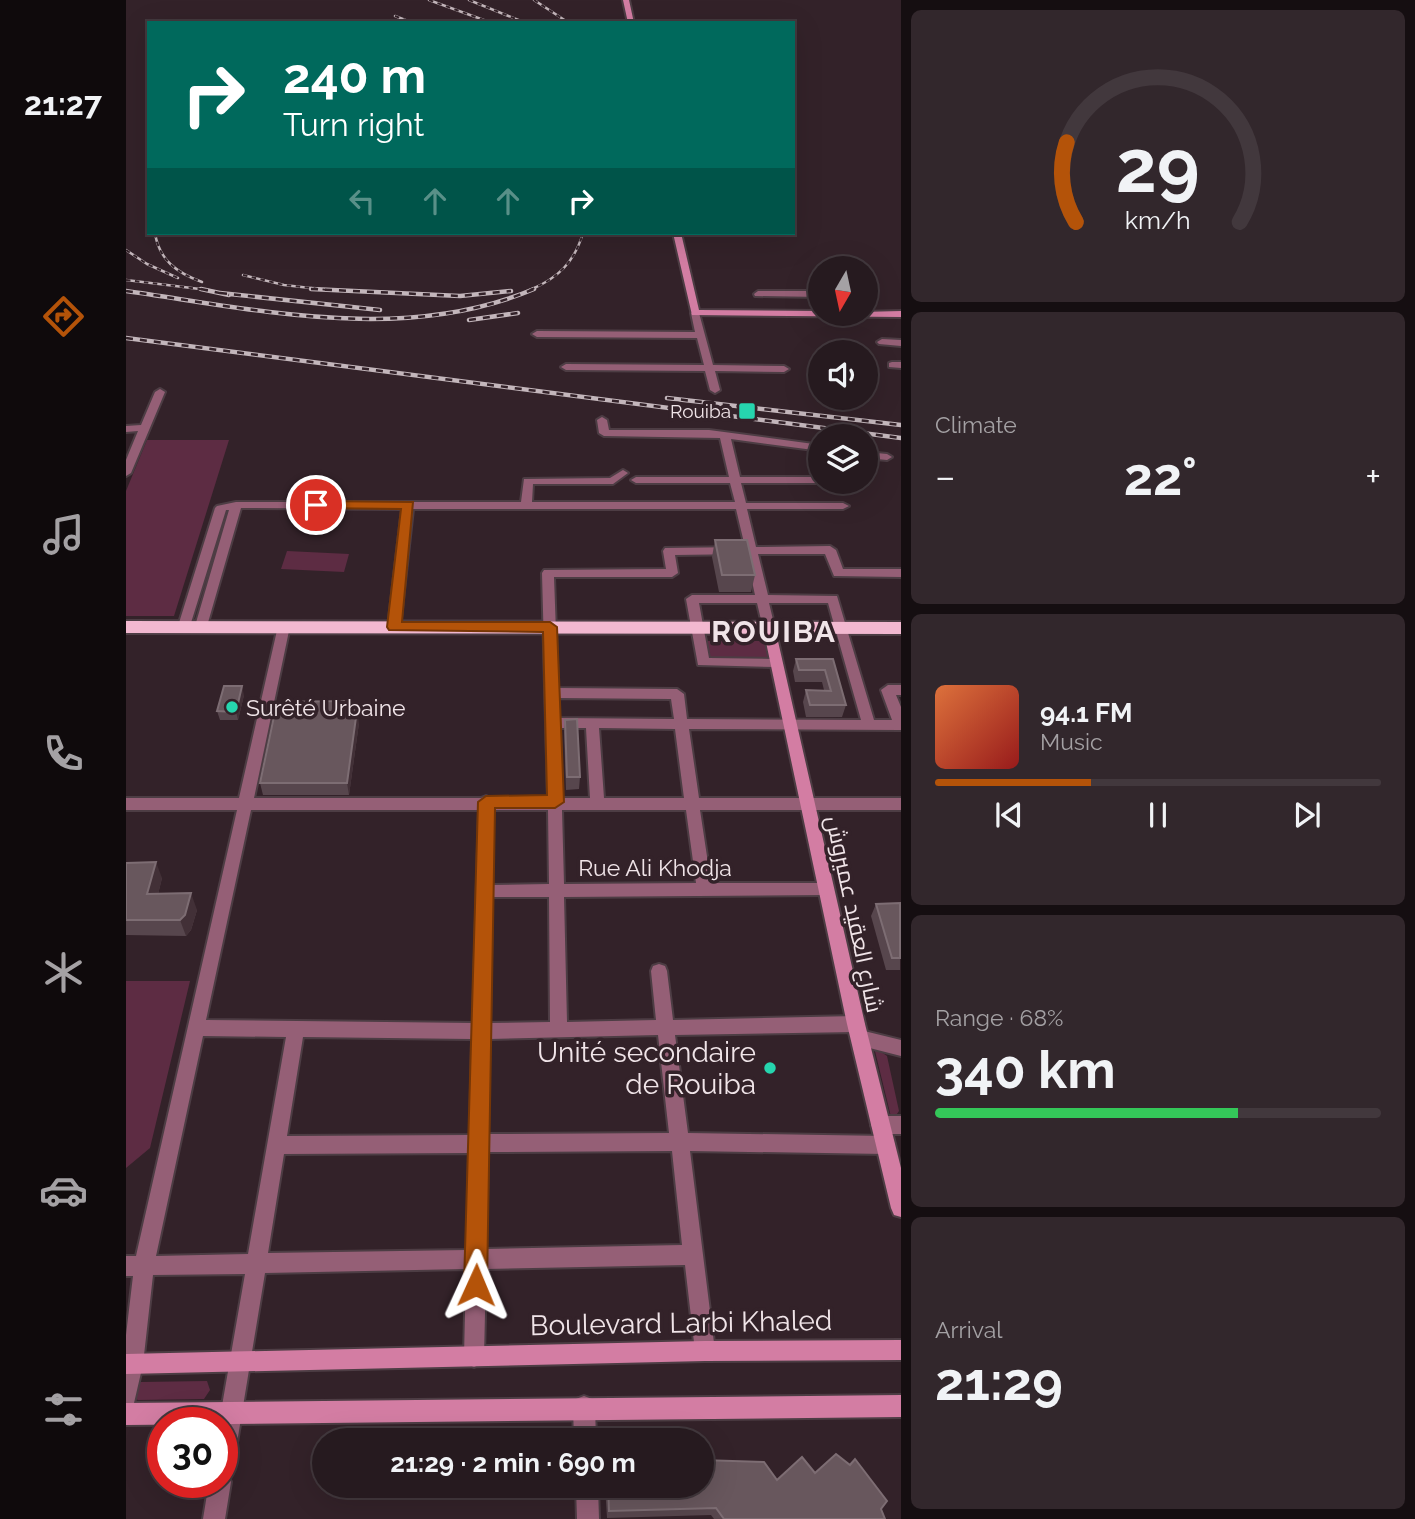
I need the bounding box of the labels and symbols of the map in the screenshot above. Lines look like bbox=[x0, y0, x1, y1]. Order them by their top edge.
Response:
north arrow bbox=[808, 256, 878, 326]
place label: Rouiba bbox=[670, 400, 731, 422]
marker: Rouiba bbox=[737, 401, 757, 421]
pin bbox=[286, 475, 346, 535]
district label: ROUIBA bbox=[711, 614, 837, 649]
place label: Surêté Urbaine bbox=[246, 694, 406, 721]
marker: Surêté Urbaine bbox=[224, 699, 240, 715]
street label: شارع العقيد عميروش bbox=[818, 813, 889, 1015]
street label: Rue Ali Khodja bbox=[578, 854, 732, 881]
place label: Unité secondaire de Rouiba bbox=[537, 1036, 756, 1101]
marker: Unité secondaire de Rouiba bbox=[762, 1060, 778, 1076]
position arrow bbox=[439, 1248, 513, 1322]
street label: Boulevard Larbi Khaled bbox=[530, 1304, 832, 1342]
speed limit sign: 30 bbox=[147, 1407, 238, 1498]

